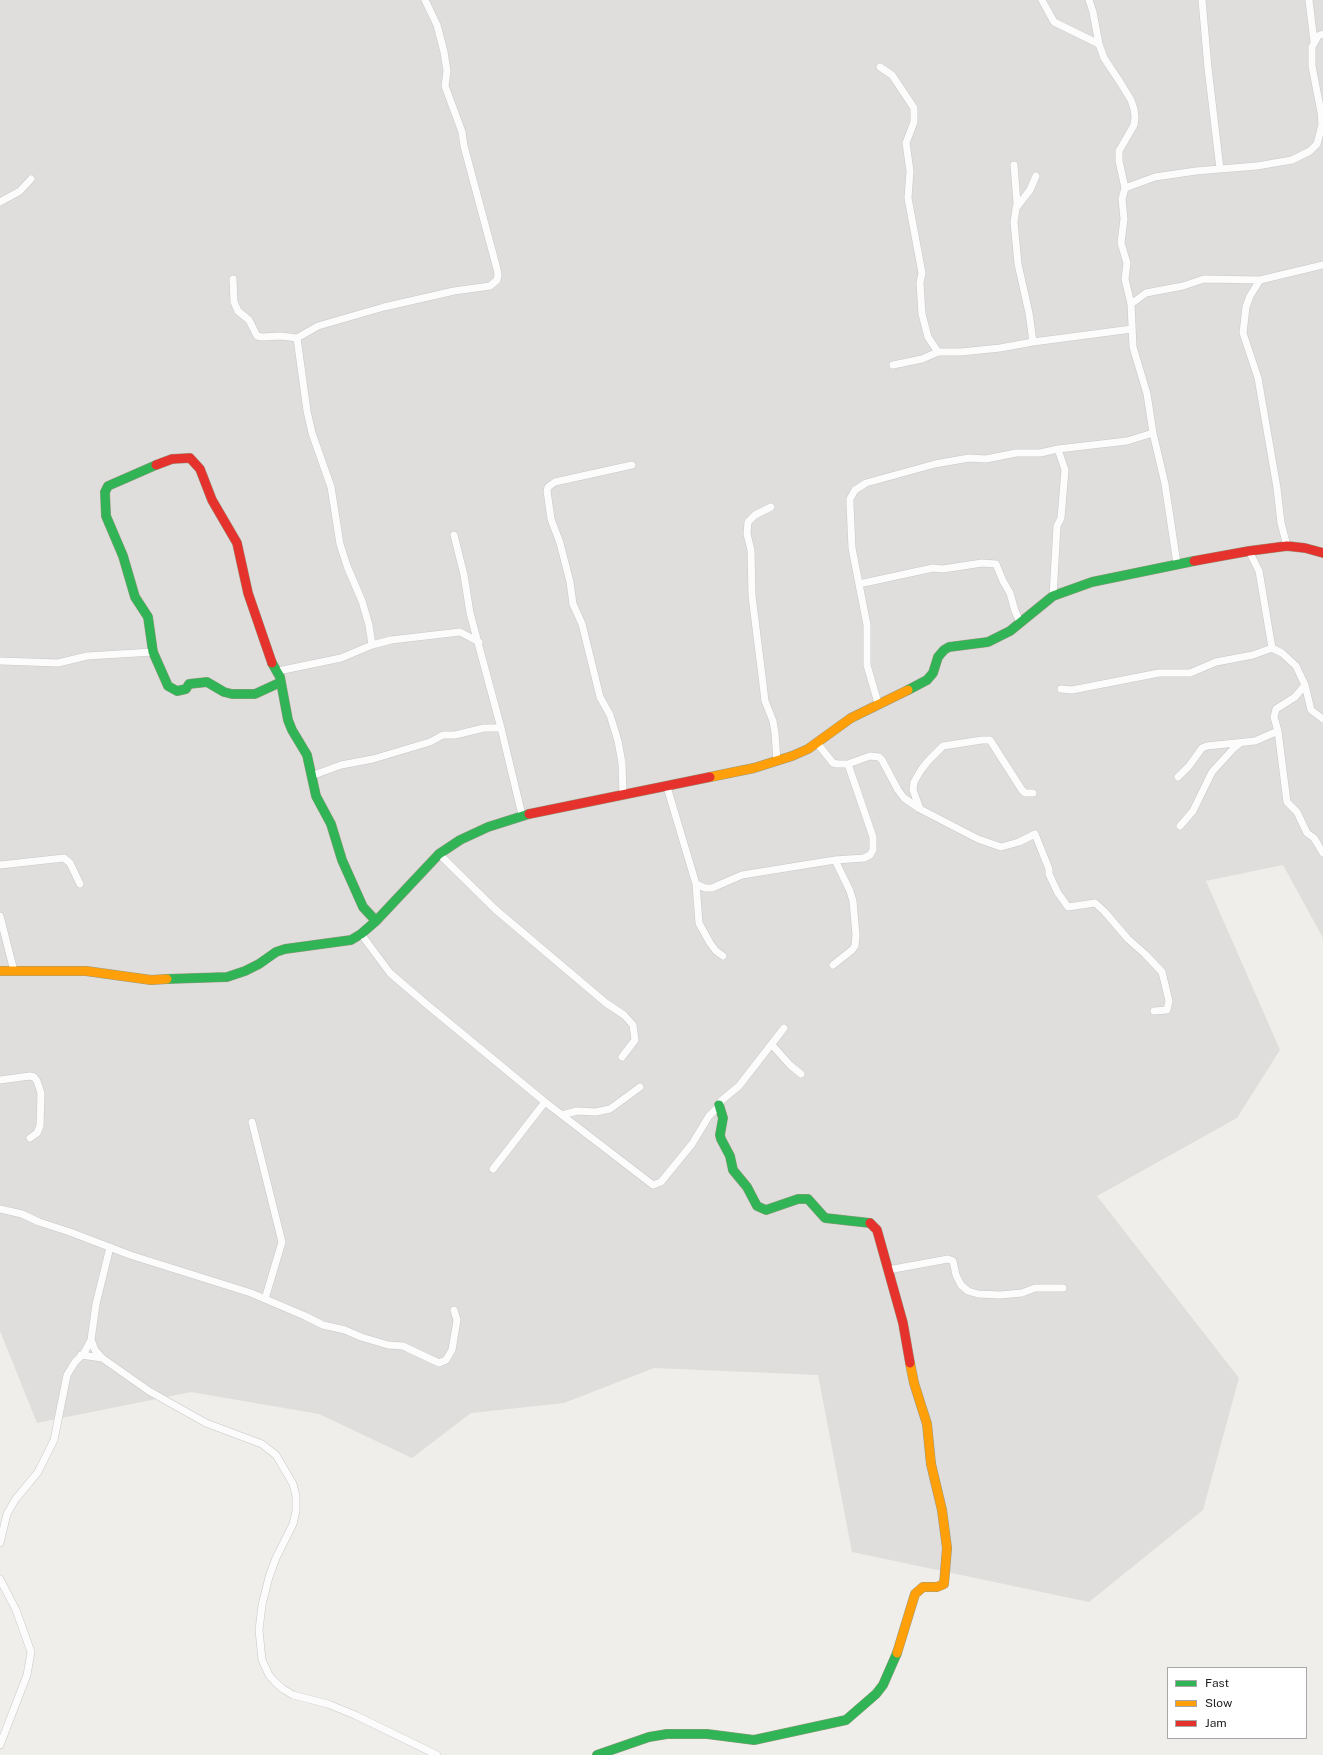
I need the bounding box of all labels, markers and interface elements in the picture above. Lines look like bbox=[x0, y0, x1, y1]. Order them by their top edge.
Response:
legend bbox=[1167, 1667, 1307, 1739]
text: Fast bbox=[1205, 1676, 1229, 1690]
text: Slow bbox=[1205, 1696, 1232, 1710]
text: Jam bbox=[1205, 1716, 1227, 1730]

